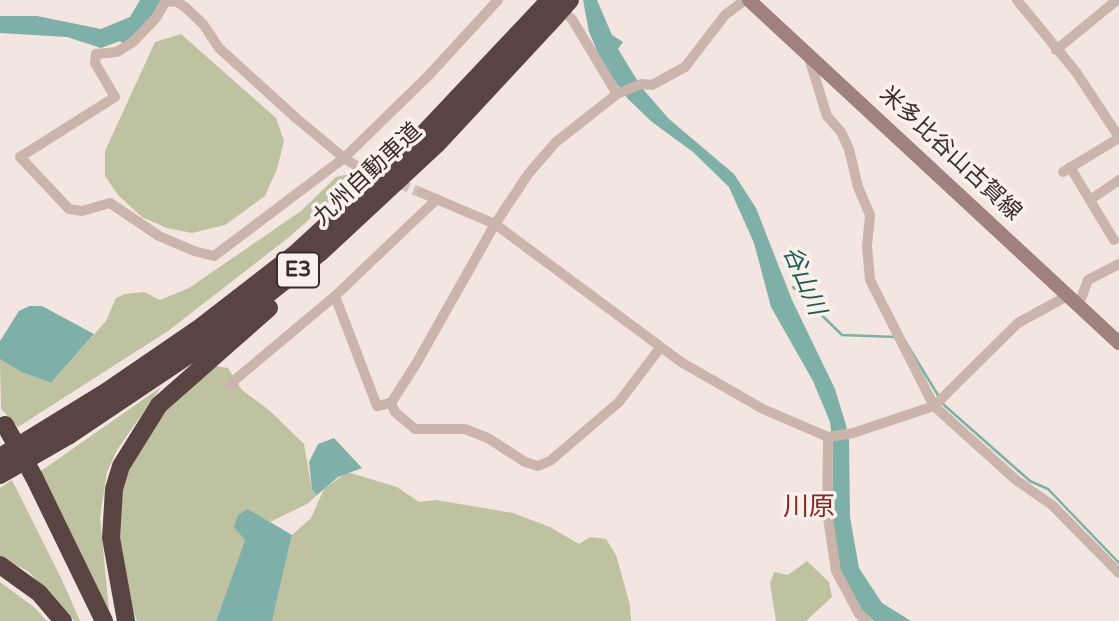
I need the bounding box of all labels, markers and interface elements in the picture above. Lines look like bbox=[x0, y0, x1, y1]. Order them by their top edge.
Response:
street label: 米多比谷山古賀線 bbox=[873, 81, 1027, 227]
street label: 九州自動車道 bbox=[308, 118, 428, 232]
water label: 谷山川 bbox=[776, 242, 830, 320]
road number: E3 bbox=[277, 252, 319, 288]
district label: 川原 bbox=[783, 492, 835, 524]

